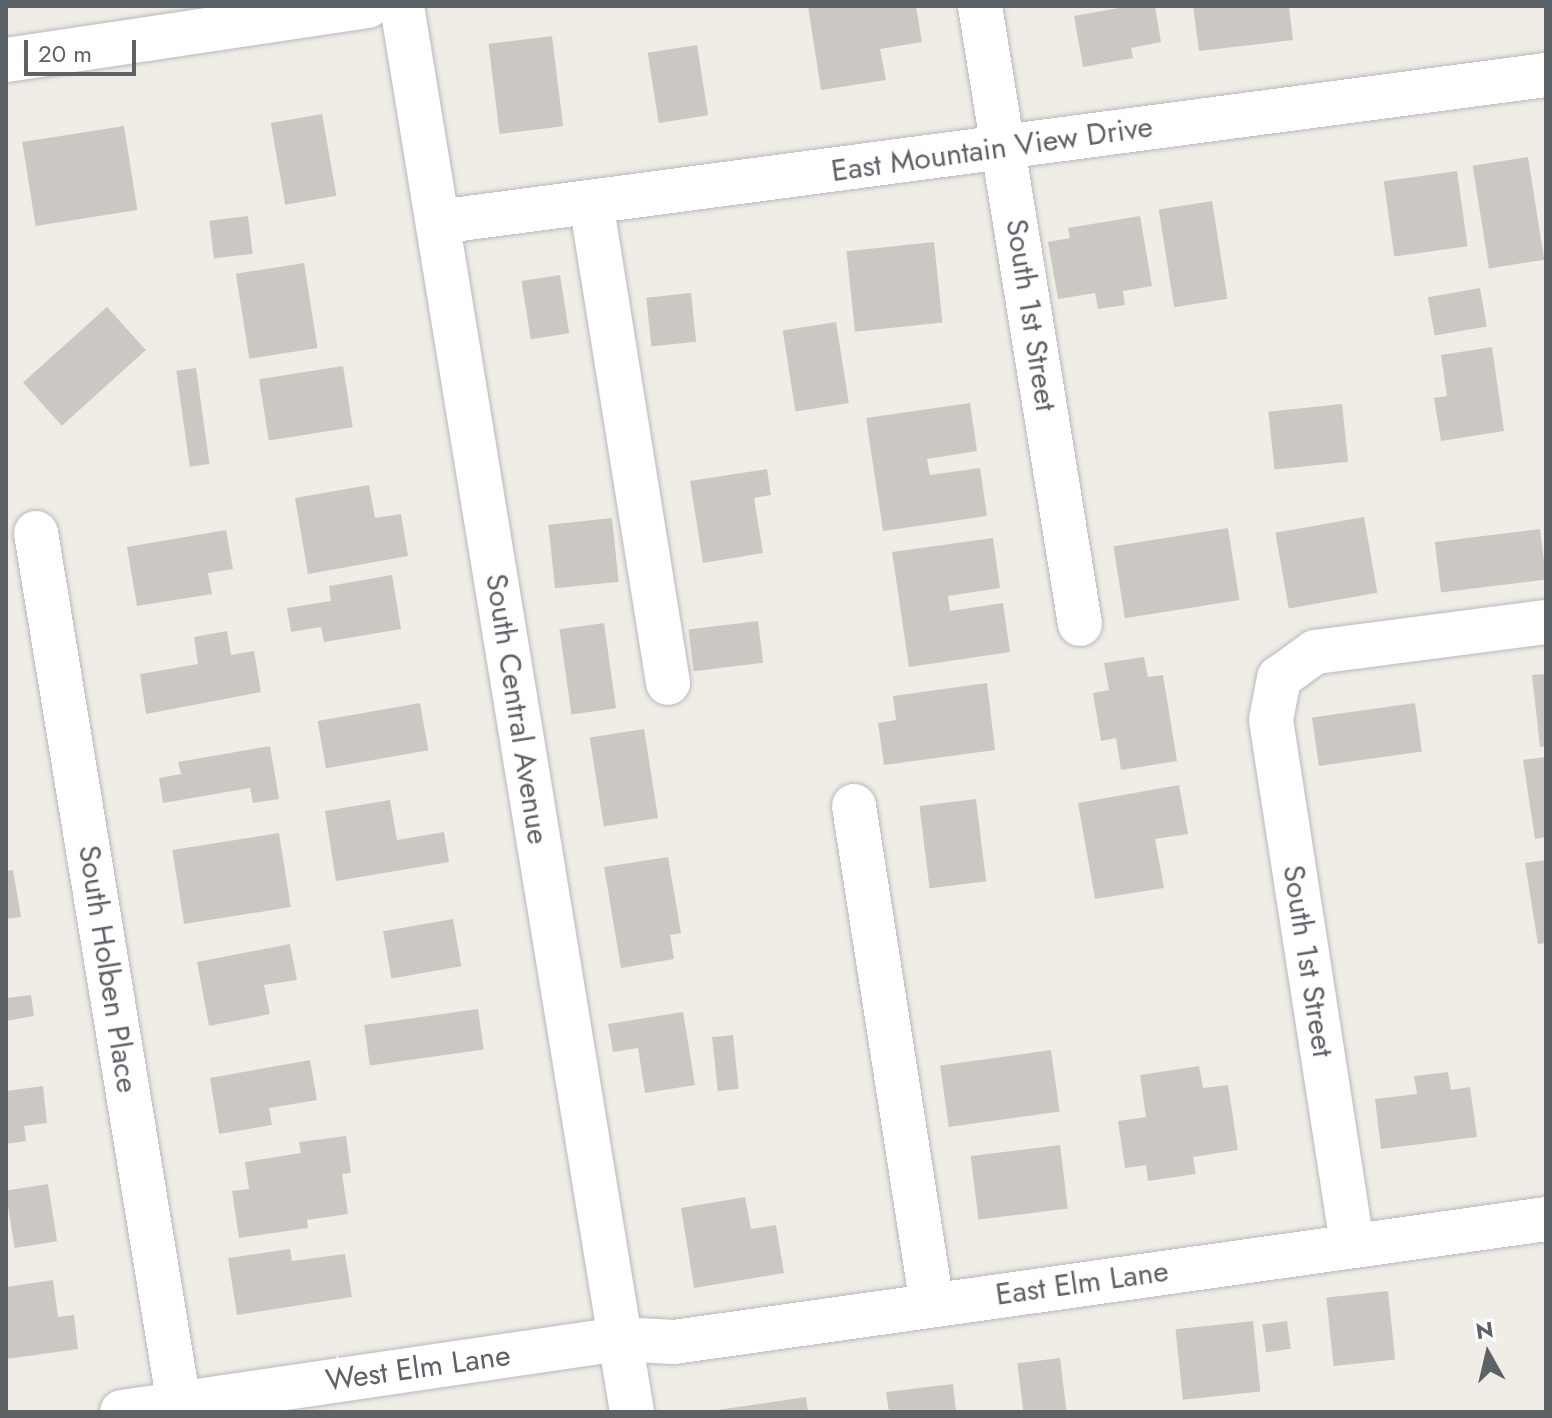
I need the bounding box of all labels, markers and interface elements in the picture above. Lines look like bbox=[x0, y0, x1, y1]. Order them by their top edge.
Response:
scale bar bbox=[28, 24, 140, 74]
text: 20 m bbox=[38, 36, 92, 71]
street label: East Mountain View Drive bbox=[829, 109, 1155, 189]
street label: South 1st Street bbox=[998, 216, 1064, 414]
street label: South Central Avenue bbox=[478, 571, 556, 847]
street label: South Holben Place bbox=[71, 843, 145, 1095]
street label: South 1st Street bbox=[1275, 862, 1341, 1060]
street label: East Elm Lane bbox=[993, 1253, 1171, 1313]
text: N bbox=[1474, 1313, 1496, 1347]
north arrow bbox=[1448, 1314, 1528, 1394]
street label: West Elm Lane bbox=[323, 1337, 513, 1399]

